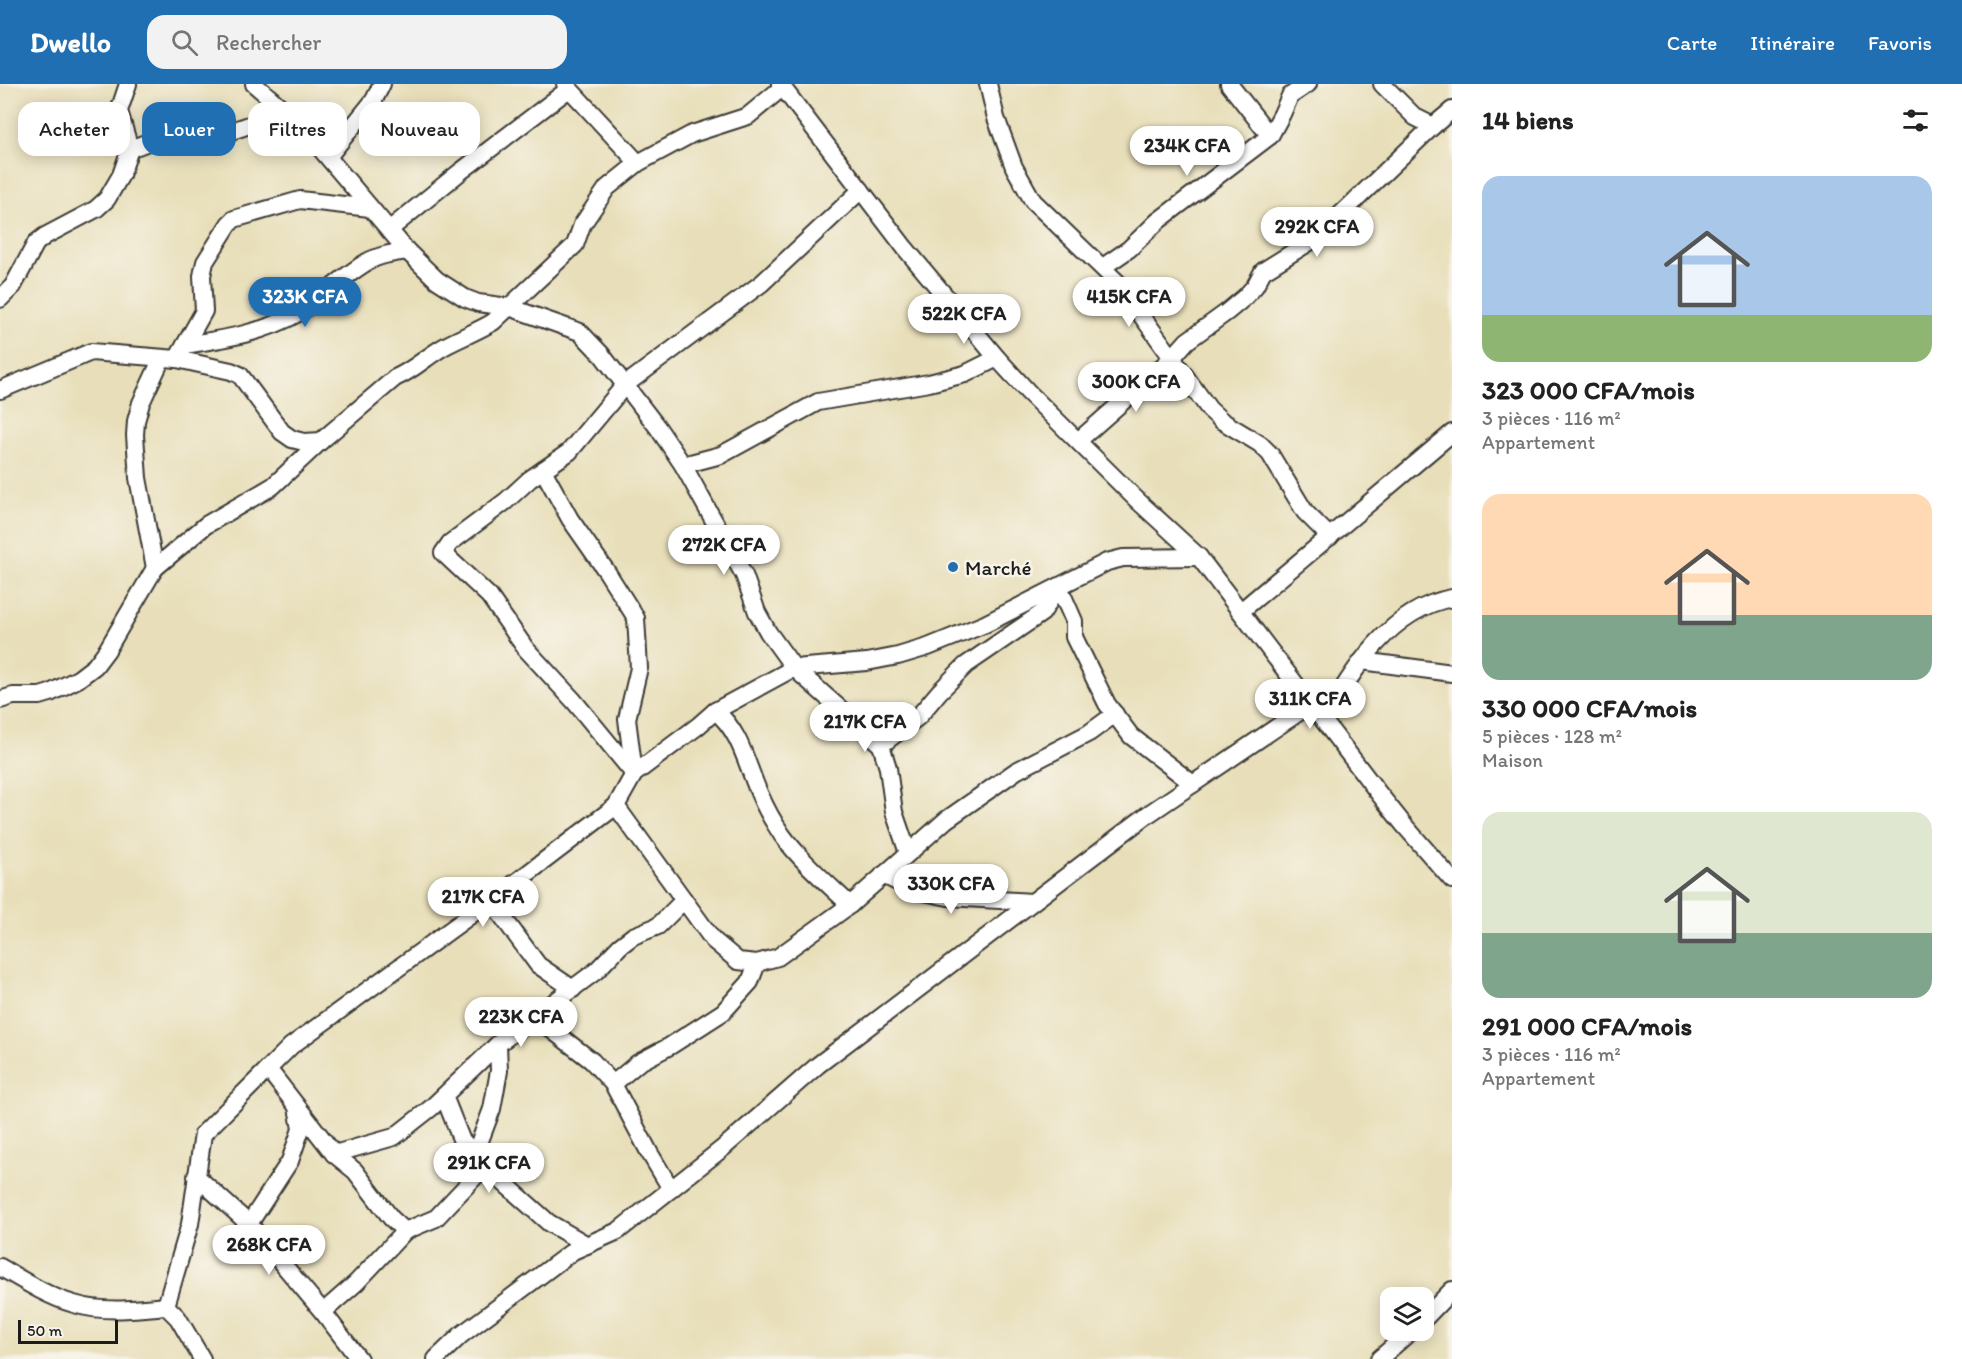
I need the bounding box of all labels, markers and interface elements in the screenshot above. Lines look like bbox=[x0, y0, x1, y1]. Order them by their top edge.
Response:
search box bbox=[147, 15, 567, 69]
text: Dwello bbox=[30, 25, 111, 59]
icon: search bbox=[168, 26, 201, 59]
text: Rechercher bbox=[216, 29, 321, 56]
text: Carte bbox=[1667, 30, 1717, 55]
text: Itinéraire bbox=[1750, 30, 1835, 55]
text: Favoris bbox=[1868, 30, 1932, 55]
chip: Acheter bbox=[18, 102, 130, 156]
chip: Louer bbox=[142, 102, 236, 156]
chip: Filtres bbox=[248, 102, 347, 156]
chip: Nouveau bbox=[359, 102, 480, 156]
text: 14 biens bbox=[1482, 104, 1574, 136]
icon: filters bbox=[1899, 104, 1932, 137]
pin: 234K CFA bbox=[1125, 126, 1249, 177]
text: 234K CFA bbox=[1144, 133, 1230, 157]
pin: 292K CFA bbox=[1255, 207, 1379, 258]
text: 292K CFA bbox=[1275, 214, 1359, 238]
icon: home bbox=[1653, 215, 1761, 323]
pin: 323K CFA bbox=[243, 277, 367, 328]
pin: 415K CFA bbox=[1067, 277, 1191, 328]
text: 323K CFA bbox=[262, 284, 348, 308]
text: 415K CFA bbox=[1087, 284, 1171, 308]
pin: 522K CFA bbox=[902, 294, 1026, 345]
text: 522K CFA bbox=[922, 301, 1006, 325]
pin: 300K CFA bbox=[1074, 362, 1198, 413]
text: 300K CFA bbox=[1092, 369, 1180, 393]
text: 323 000 CFA/mois bbox=[1482, 374, 1695, 406]
text: 3 pièces · 116 m² bbox=[1482, 406, 1621, 430]
text: Appartement bbox=[1482, 430, 1595, 454]
pin: 272K CFA bbox=[662, 525, 786, 576]
text: 272K CFA bbox=[682, 532, 766, 556]
icon: home bbox=[1653, 533, 1761, 641]
place label: Marché bbox=[965, 555, 1032, 580]
marker: Marché bbox=[946, 560, 960, 574]
pin: 311K CFA bbox=[1248, 679, 1372, 730]
text: 311K CFA bbox=[1269, 686, 1351, 710]
text: 330 000 CFA/mois bbox=[1482, 692, 1697, 724]
pin: 217K CFA bbox=[803, 702, 927, 753]
text: 217K CFA bbox=[824, 709, 906, 733]
text: 5 pièces · 128 m² bbox=[1482, 724, 1622, 748]
text: Maison bbox=[1482, 748, 1543, 772]
icon: home bbox=[1653, 851, 1761, 959]
pin: 330K CFA bbox=[889, 864, 1013, 915]
text: 330K CFA bbox=[907, 871, 995, 895]
pin: 217K CFA bbox=[421, 877, 545, 928]
text: 217K CFA bbox=[442, 884, 524, 908]
pin: 223K CFA bbox=[459, 997, 583, 1048]
text: 223K CFA bbox=[478, 1004, 564, 1028]
text: 291 000 CFA/mois bbox=[1482, 1010, 1692, 1042]
text: 3 pièces · 116 m² bbox=[1482, 1042, 1621, 1066]
text: Appartement bbox=[1482, 1066, 1595, 1090]
pin: 291K CFA bbox=[427, 1143, 551, 1194]
text: 291K CFA bbox=[447, 1150, 531, 1174]
pin: 268K CFA bbox=[207, 1225, 331, 1276]
text: 268K CFA bbox=[226, 1232, 312, 1256]
map controls bbox=[1380, 1287, 1434, 1341]
button: layers bbox=[1380, 1287, 1434, 1341]
scale bar bbox=[18, 1317, 118, 1344]
text: 50 m bbox=[27, 1321, 62, 1340]

